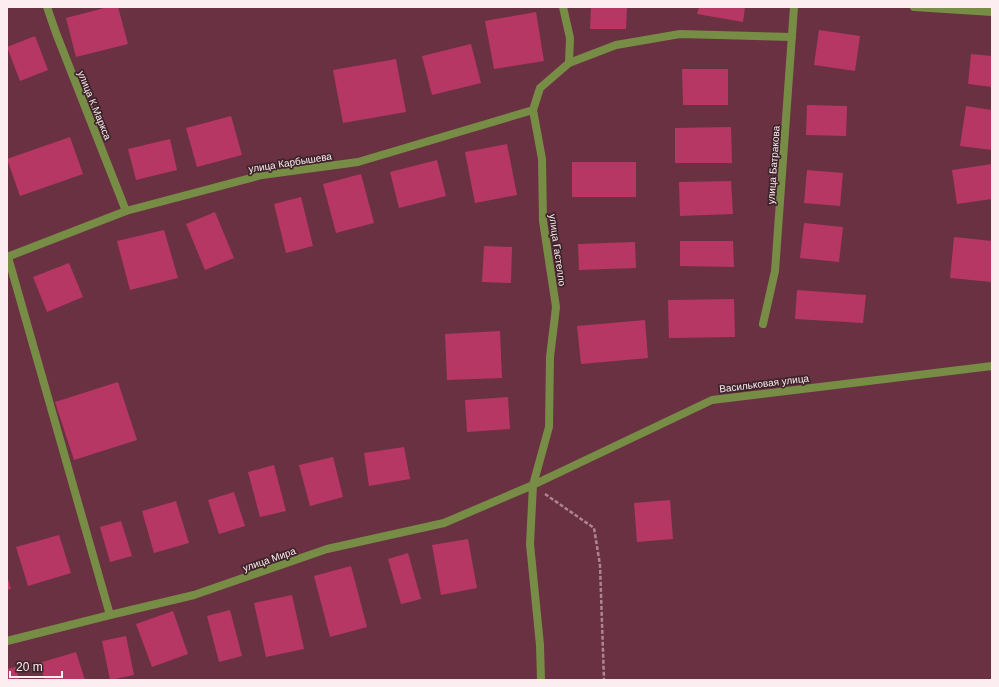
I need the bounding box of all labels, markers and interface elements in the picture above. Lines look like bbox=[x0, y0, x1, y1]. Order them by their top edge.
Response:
street label: улица К.Маркса bbox=[76, 69, 114, 142]
street label: улица Батракова bbox=[765, 125, 782, 205]
street label: улица Карбышева bbox=[247, 150, 333, 175]
street label: улица Гастелло bbox=[547, 213, 568, 287]
street label: Васильковая улица bbox=[719, 372, 810, 394]
street label: улица Мира bbox=[241, 545, 298, 574]
scale bar bbox=[10, 653, 62, 679]
text: 20 m bbox=[16, 660, 43, 674]

